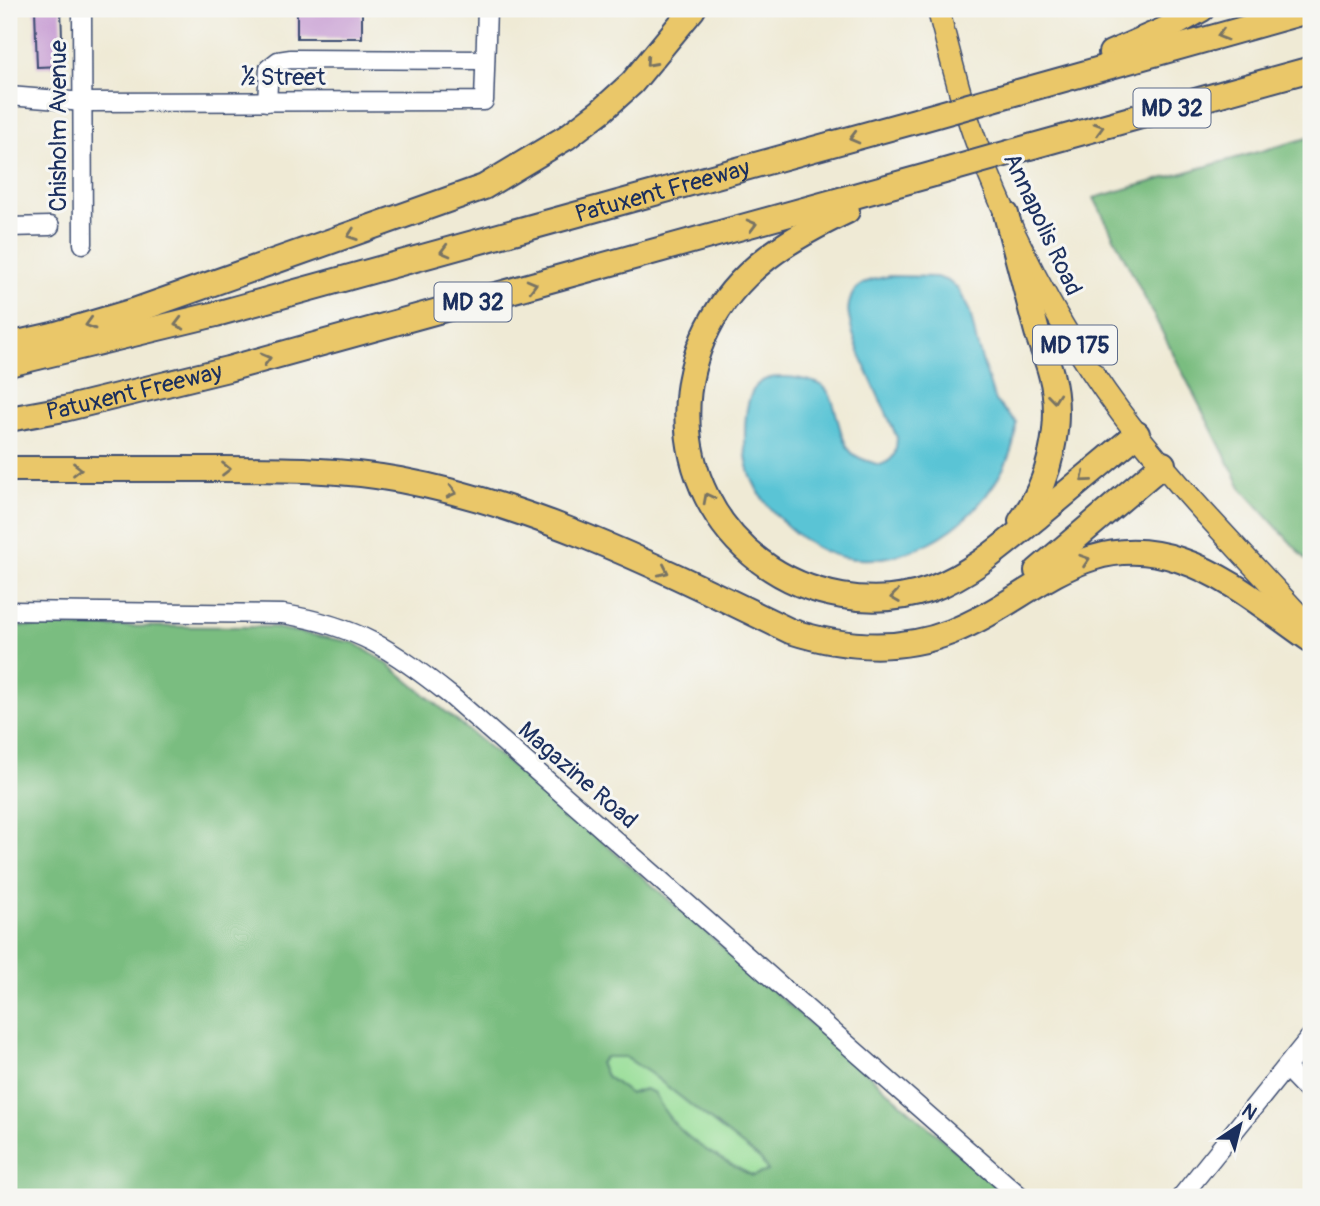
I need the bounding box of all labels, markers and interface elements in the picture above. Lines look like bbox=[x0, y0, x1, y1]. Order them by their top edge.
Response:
one-way arrow bbox=[1216, 27, 1228, 41]
street label: Chisholm Avenue bbox=[44, 40, 73, 212]
one-way arrow bbox=[646, 54, 658, 67]
street label: ½ Street bbox=[241, 63, 326, 92]
road number: MD 32 bbox=[1134, 88, 1210, 128]
one-way arrow bbox=[1092, 122, 1104, 136]
one-way arrow bbox=[848, 130, 860, 145]
street label: Annapolis Road bbox=[997, 148, 1088, 300]
street label: Patuxent Freeway bbox=[572, 153, 753, 229]
one-way arrow bbox=[746, 219, 758, 233]
one-way arrow bbox=[347, 227, 359, 241]
one-way arrow bbox=[440, 243, 452, 257]
one-way arrow bbox=[526, 279, 538, 294]
road number: MD 32 bbox=[434, 282, 512, 322]
one-way arrow bbox=[85, 316, 97, 330]
one-way arrow bbox=[173, 316, 185, 330]
road number: MD 175 bbox=[1033, 326, 1117, 364]
one-way arrow bbox=[260, 352, 272, 367]
street label: Patuxent Freeway bbox=[44, 357, 225, 427]
one-way arrow bbox=[1046, 393, 1061, 404]
one-way arrow bbox=[72, 461, 83, 477]
one-way arrow bbox=[222, 461, 232, 477]
one-way arrow bbox=[1080, 469, 1093, 482]
one-way arrow bbox=[446, 483, 458, 498]
one-way arrow bbox=[702, 493, 716, 505]
one-way arrow bbox=[1079, 554, 1091, 569]
one-way arrow bbox=[657, 563, 670, 577]
one-way arrow bbox=[890, 589, 901, 604]
street label: Magazine Road bbox=[512, 716, 643, 835]
north arrow bbox=[1204, 1090, 1274, 1160]
text: N bbox=[1237, 1098, 1261, 1125]

